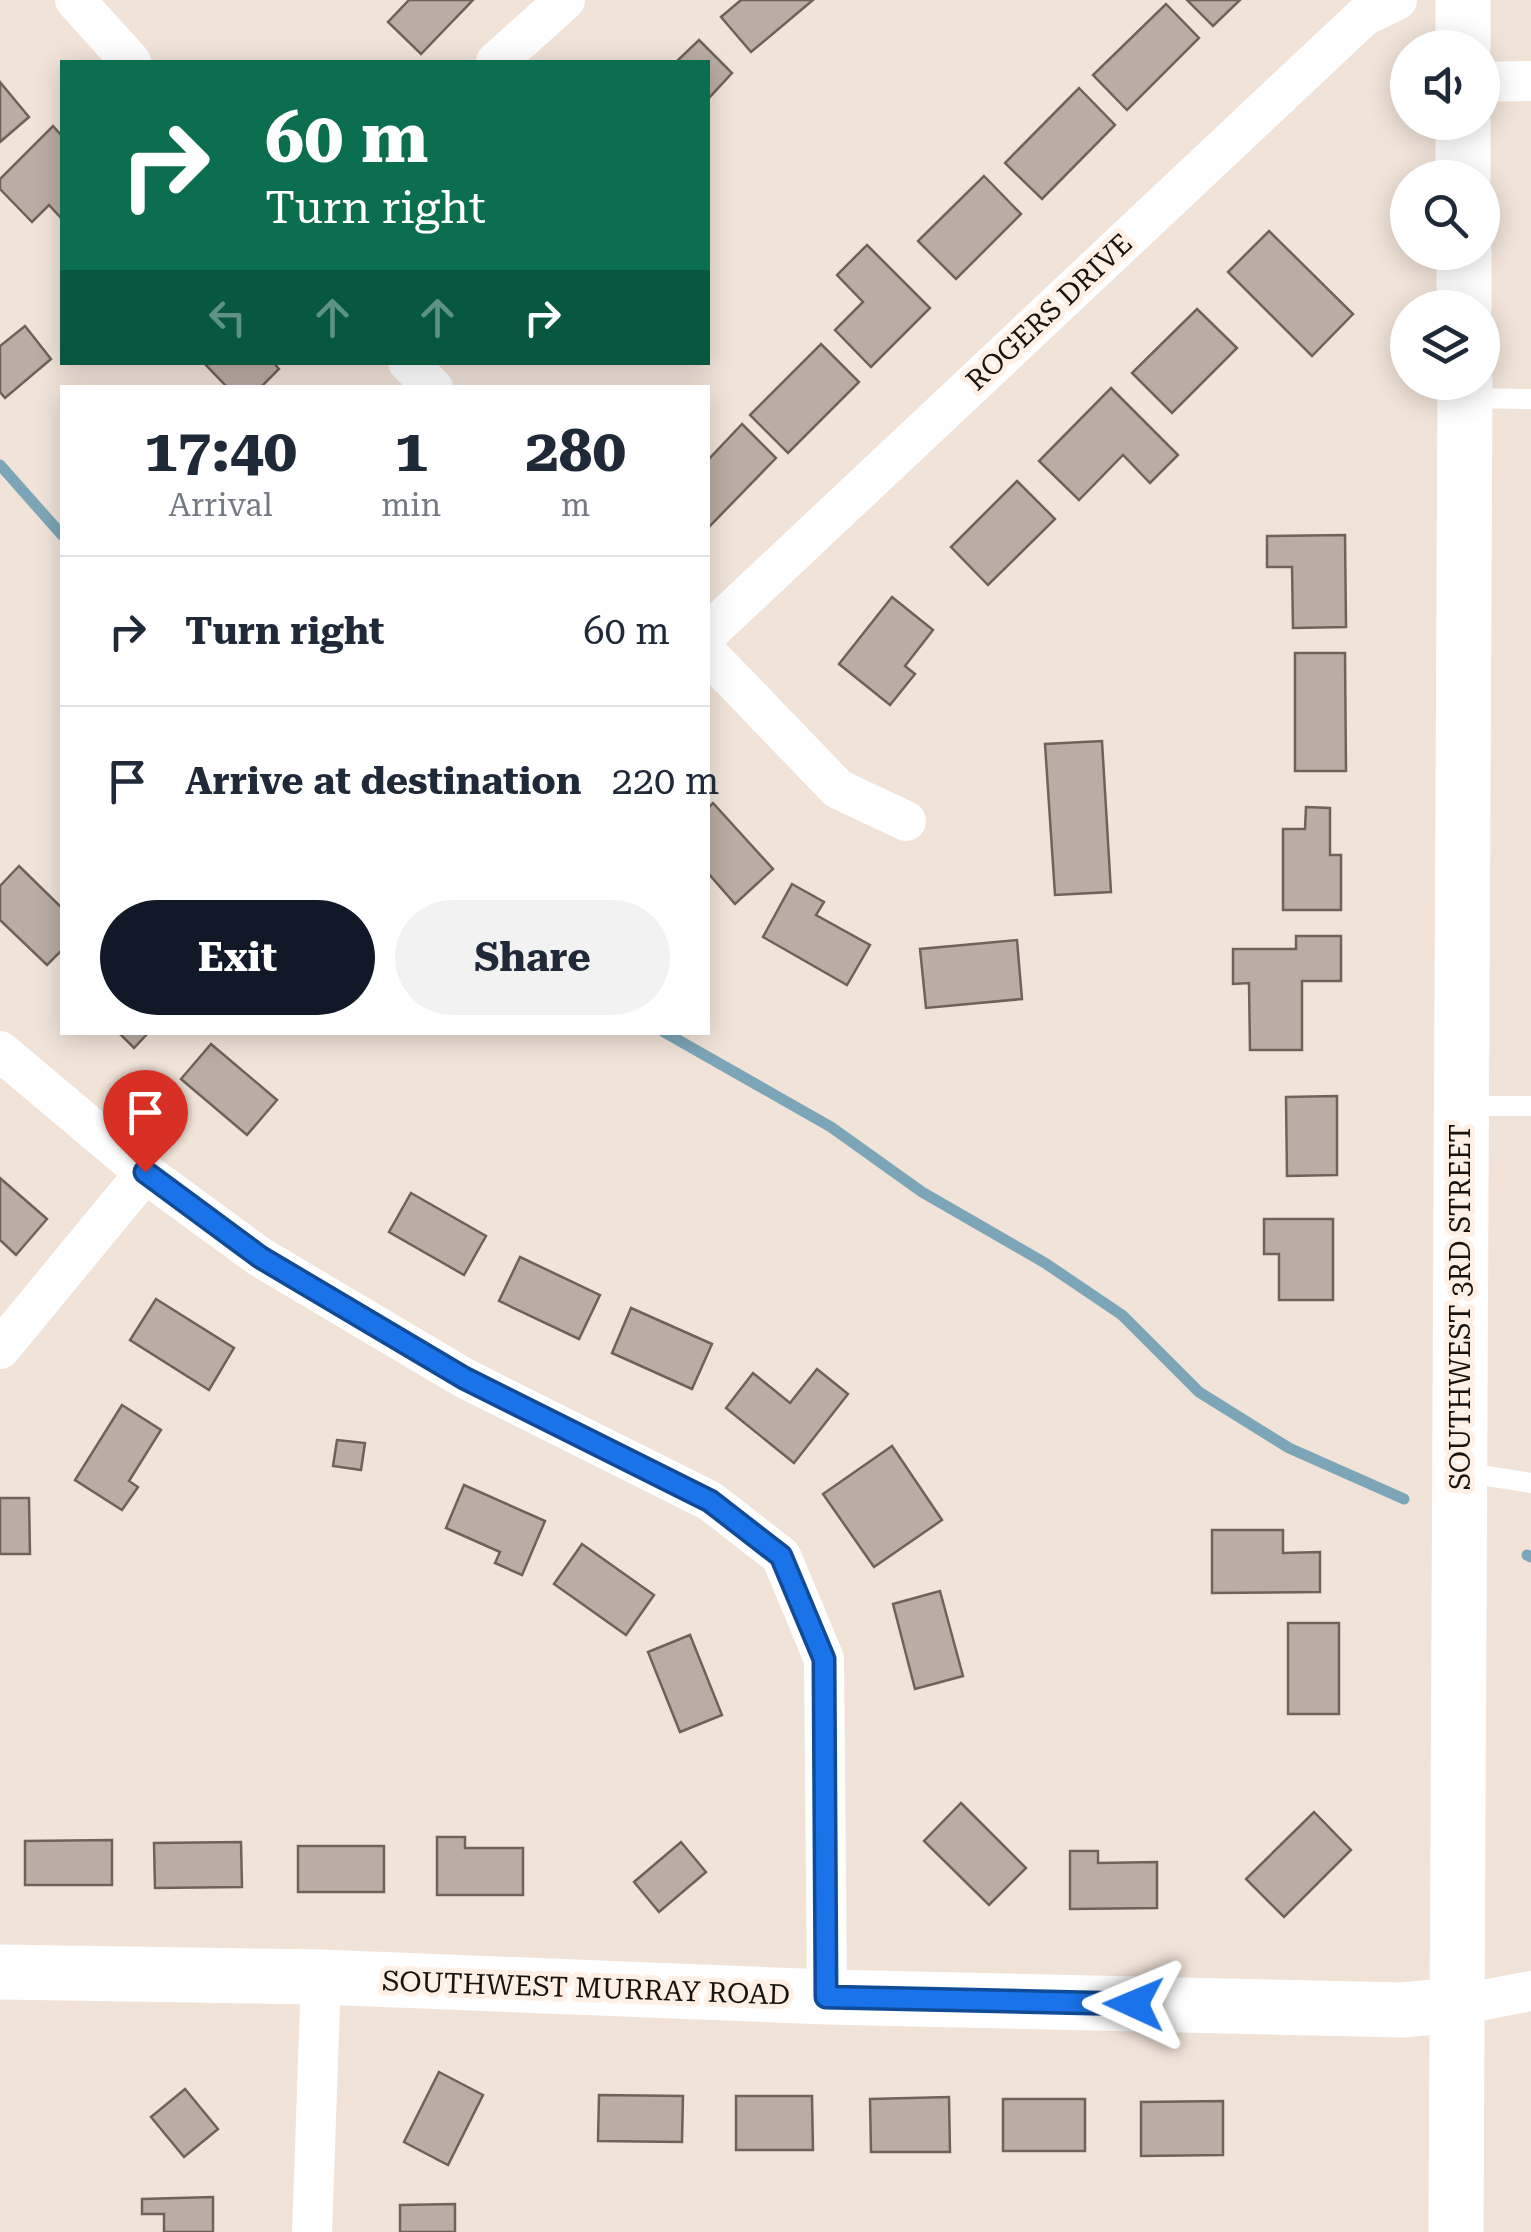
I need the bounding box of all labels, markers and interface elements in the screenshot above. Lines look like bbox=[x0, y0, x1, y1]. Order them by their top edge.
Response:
map controls bbox=[1390, 30, 1500, 400]
button: sound bbox=[1390, 30, 1500, 140]
text: 60 m bbox=[265, 97, 429, 179]
icon: right bbox=[100, 100, 230, 230]
button: search bbox=[1390, 160, 1500, 270]
text: Turn right bbox=[265, 181, 486, 234]
street label: ROGERS DRIVE bbox=[959, 227, 1139, 397]
icon: left bbox=[200, 290, 255, 345]
icon: ahead bbox=[305, 290, 360, 345]
icon: ahead bbox=[410, 290, 465, 345]
icon: right bbox=[515, 290, 570, 345]
button: layers bbox=[1390, 290, 1500, 400]
text: 17:40 bbox=[144, 415, 297, 486]
text: 1 bbox=[394, 415, 428, 486]
text: 280 bbox=[525, 415, 626, 486]
text: Arrival bbox=[169, 486, 273, 524]
text: min bbox=[381, 486, 441, 524]
text: m bbox=[561, 486, 590, 524]
icon: right bbox=[100, 604, 155, 659]
text: Turn right bbox=[185, 609, 384, 653]
text: 60 m bbox=[583, 609, 670, 653]
icon: arrive bbox=[100, 754, 155, 809]
text: Arrive at destination bbox=[185, 759, 581, 803]
text: 220 m bbox=[611, 759, 720, 803]
button: Exit bbox=[100, 900, 375, 1015]
button: Share bbox=[395, 900, 670, 1015]
pin bbox=[103, 1070, 188, 1173]
icon: arrive bbox=[118, 1085, 173, 1140]
street label: SOUTHWEST 3RD STREET bbox=[1444, 1124, 1477, 1490]
position arrow bbox=[1082, 1952, 1186, 2056]
street label: SOUTHWEST MURRAY ROAD bbox=[381, 1964, 791, 2012]

